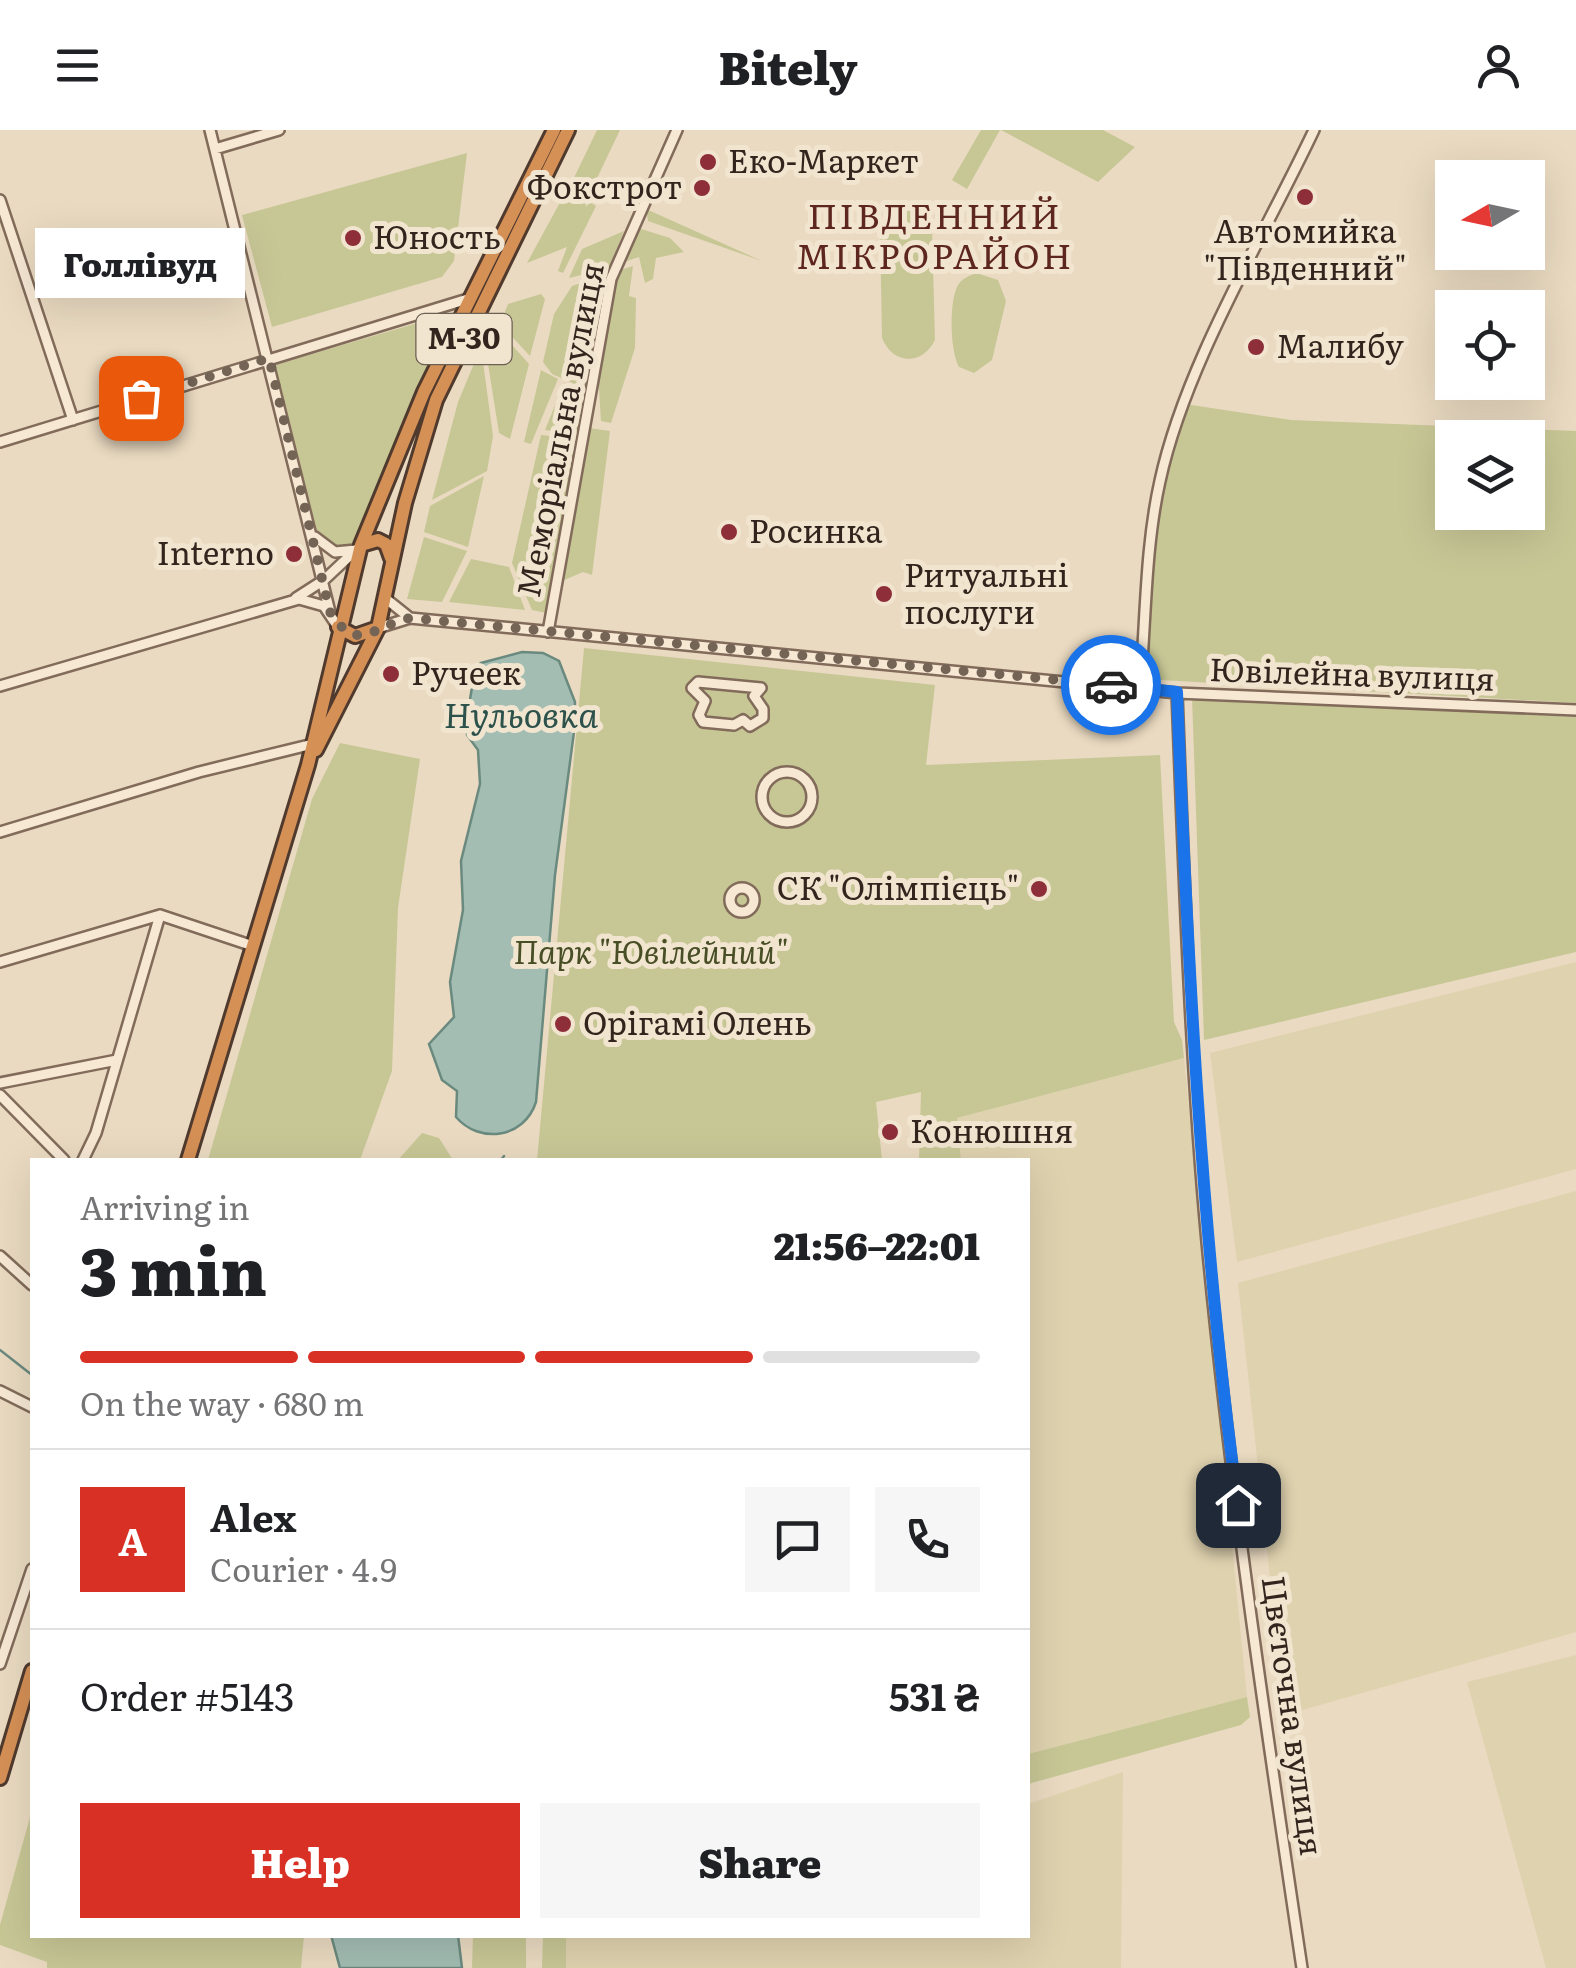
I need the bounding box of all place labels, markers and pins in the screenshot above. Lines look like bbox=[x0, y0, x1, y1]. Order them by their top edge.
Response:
place label: Еко-Маркет bbox=[728, 135, 919, 183]
marker: Еко-Маркет bbox=[697, 151, 719, 173]
place label: Фокстрот bbox=[527, 161, 682, 209]
marker: Фокстрот bbox=[691, 177, 713, 199]
marker: Автомийка "Південний" bbox=[1294, 186, 1316, 208]
place label: Автомийка "Південний" bbox=[1203, 205, 1407, 290]
place label: Юность bbox=[373, 211, 501, 259]
marker: Юность bbox=[342, 227, 364, 249]
callout: Голлівуд bbox=[36, 228, 246, 298]
place label: Малибу bbox=[1276, 320, 1404, 368]
marker: Малибу bbox=[1245, 336, 1267, 358]
pin bbox=[99, 356, 184, 441]
place label: Росинка bbox=[749, 505, 883, 553]
marker: Росинка bbox=[718, 521, 740, 543]
place label: Interno bbox=[157, 527, 274, 575]
marker: Interno bbox=[283, 543, 305, 565]
place label: Ритуальні послуги bbox=[904, 549, 1068, 634]
marker: Ритуальні послуги bbox=[873, 583, 895, 605]
place label: Ручеек bbox=[411, 647, 521, 695]
marker: Ручеек bbox=[380, 663, 402, 685]
place label: СК "Олімпієць" bbox=[777, 862, 1019, 910]
marker: СК "Олімпієць" bbox=[1028, 878, 1050, 900]
place label: Орігамі Олень bbox=[583, 997, 812, 1045]
marker: Орігамі Олень bbox=[552, 1013, 574, 1035]
place label: Конюшня bbox=[910, 1105, 1073, 1153]
marker: Конюшня bbox=[879, 1121, 901, 1143]
pin bbox=[1196, 1463, 1281, 1548]

